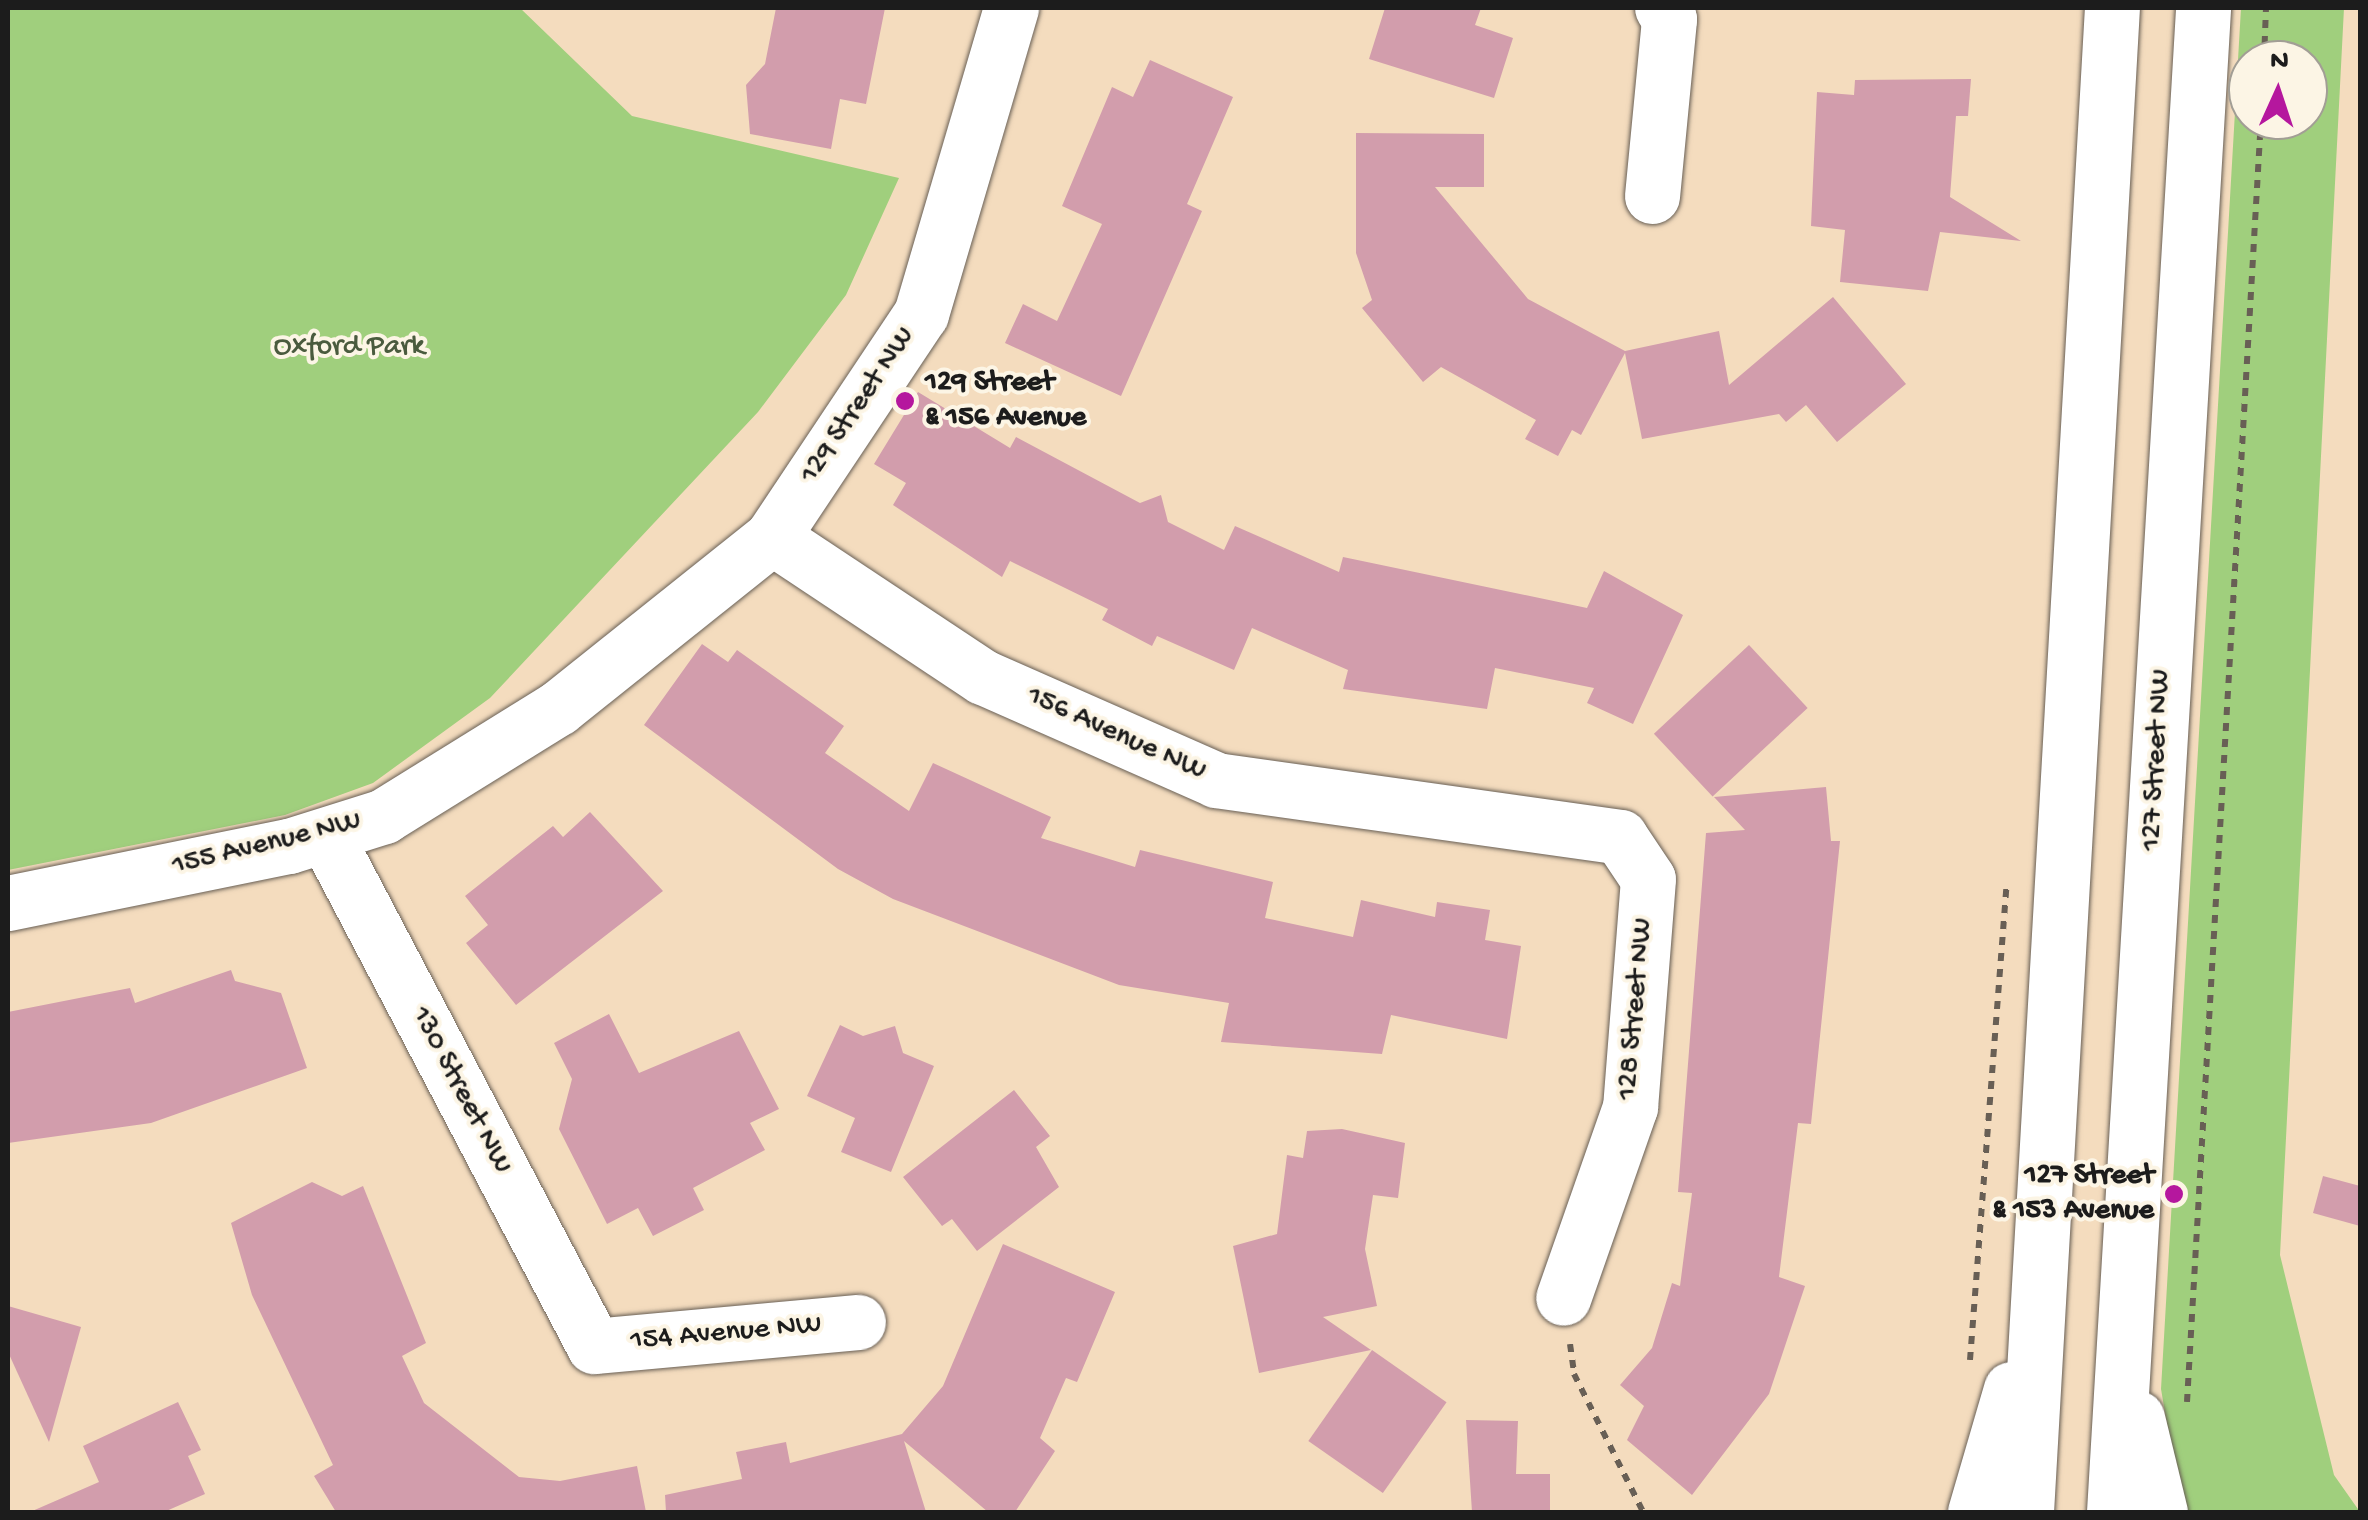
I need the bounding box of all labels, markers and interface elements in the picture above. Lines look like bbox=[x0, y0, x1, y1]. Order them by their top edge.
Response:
north arrow bbox=[2228, 40, 2328, 140]
text: N bbox=[2270, 45, 2289, 78]
street label: 129 Street NW bbox=[793, 321, 925, 491]
park label: Oxford Park bbox=[273, 330, 425, 366]
place label: 129 Street & 156 Avenue bbox=[925, 366, 1086, 436]
marker: 129 Street & 156 Avenue bbox=[894, 390, 916, 412]
street label: 127 Street NW bbox=[2135, 668, 2181, 852]
street label: 156 Avenue NW bbox=[1021, 679, 1211, 791]
street label: 155 Avenue NW bbox=[169, 804, 365, 886]
street label: 128 Street NW bbox=[1611, 917, 1663, 1101]
street label: 130 Street NW bbox=[401, 1001, 519, 1181]
place label: 127 Street & 153 Avenue bbox=[1992, 1159, 2154, 1230]
marker: 127 Street & 153 Avenue bbox=[2163, 1183, 2185, 1205]
street label: 154 Avenue NW bbox=[629, 1308, 823, 1360]

